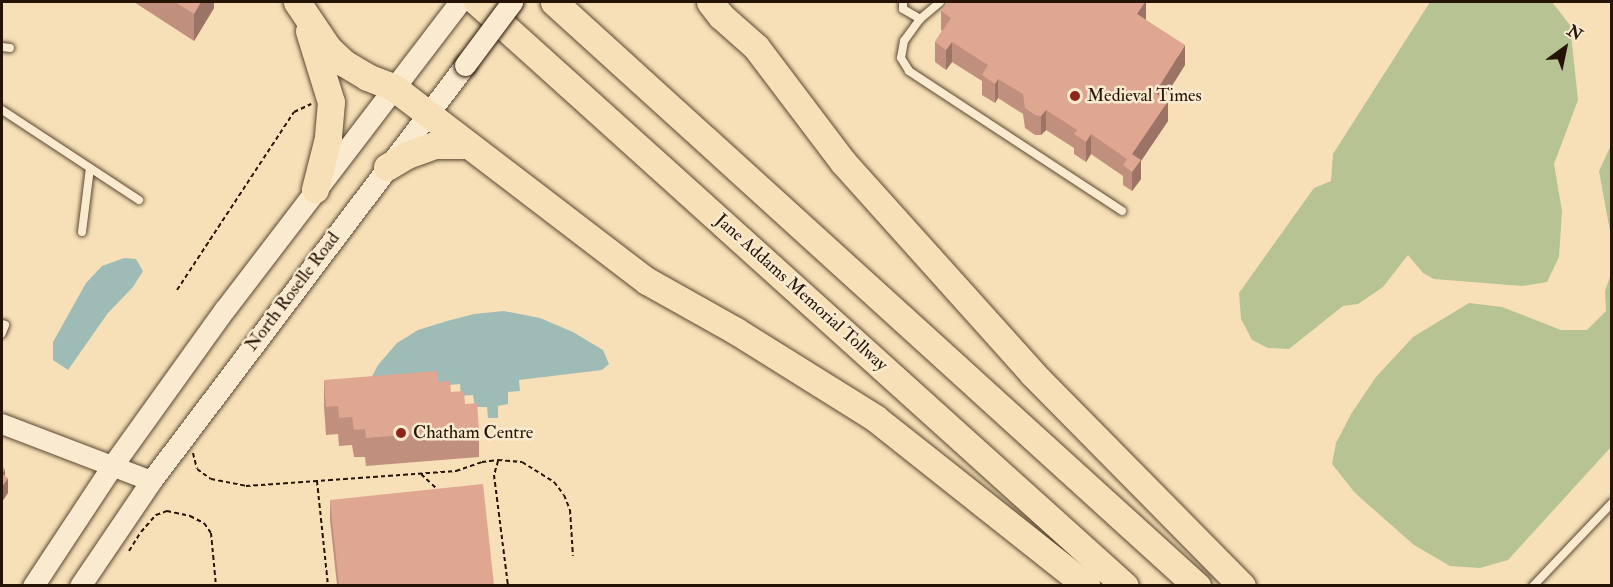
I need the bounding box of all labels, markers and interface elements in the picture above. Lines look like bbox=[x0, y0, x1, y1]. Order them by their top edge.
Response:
north arrow bbox=[1535, 18, 1595, 78]
text: N bbox=[1563, 21, 1586, 45]
place label: Medieval Times bbox=[1087, 85, 1202, 107]
marker: Medieval Times bbox=[1068, 89, 1082, 103]
street label: Jane Addams Memorial Tollway bbox=[710, 210, 892, 376]
street label: North Roselle Road bbox=[241, 228, 345, 356]
place label: Chatham Centre bbox=[413, 422, 533, 444]
marker: Chatham Centre bbox=[394, 426, 408, 440]

